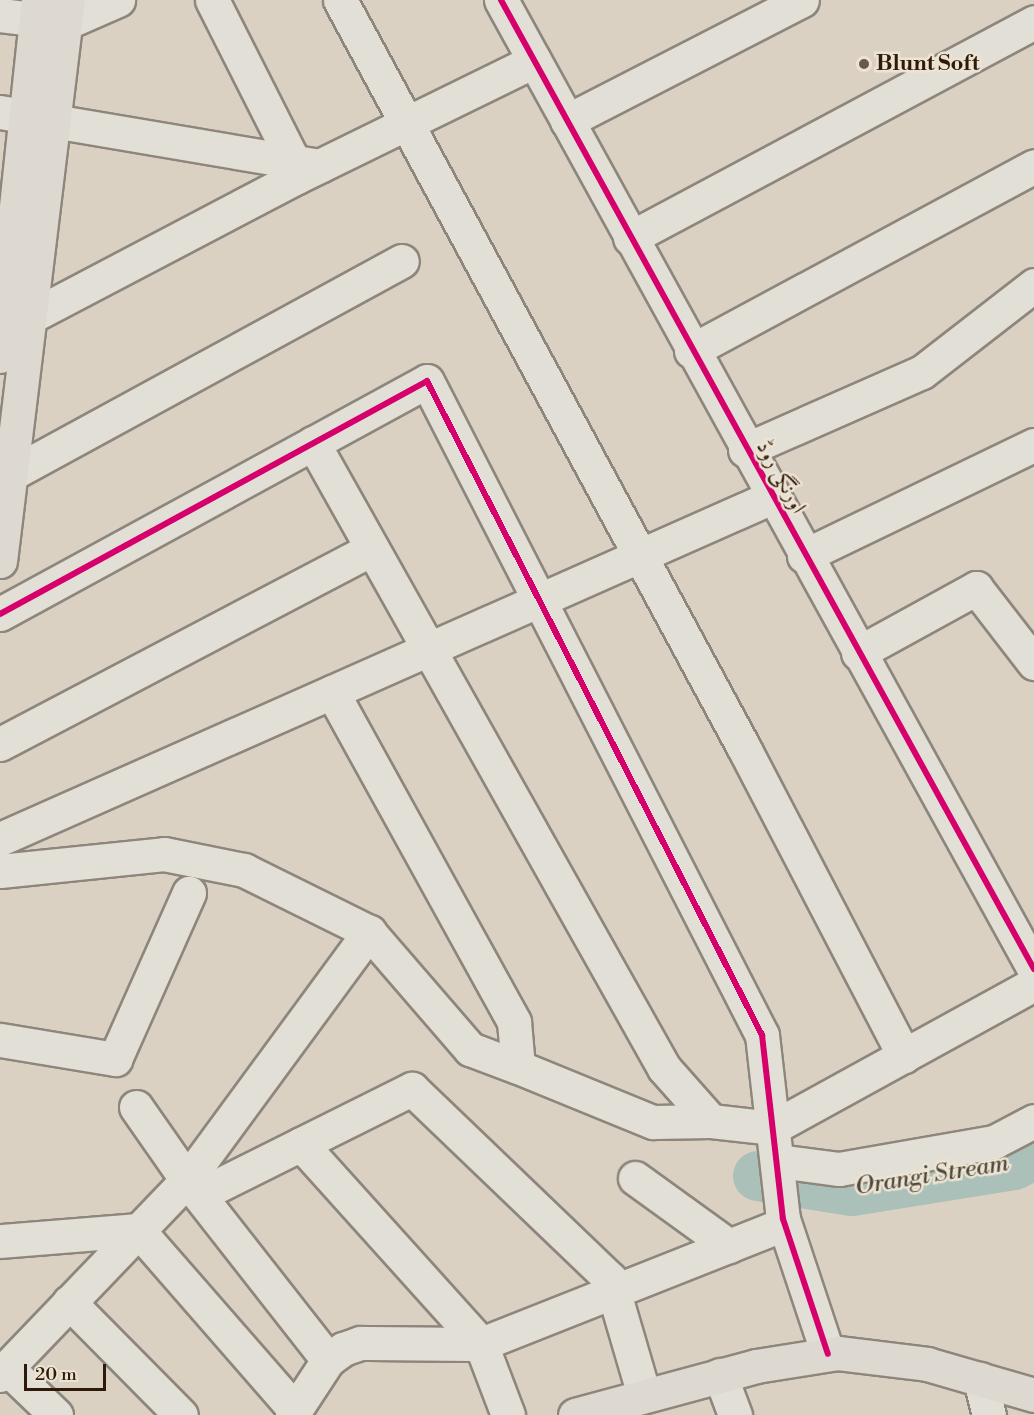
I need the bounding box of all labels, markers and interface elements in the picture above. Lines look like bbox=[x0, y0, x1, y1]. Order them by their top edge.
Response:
place label: Blunt Soft bbox=[876, 51, 980, 77]
marker: Blunt Soft bbox=[857, 57, 871, 71]
street label: اورنگی روڈ bbox=[750, 436, 812, 518]
water label: Orangi Stream bbox=[853, 1150, 1011, 1202]
scale bar bbox=[27, 1352, 110, 1390]
text: 20 m bbox=[35, 1363, 77, 1386]

